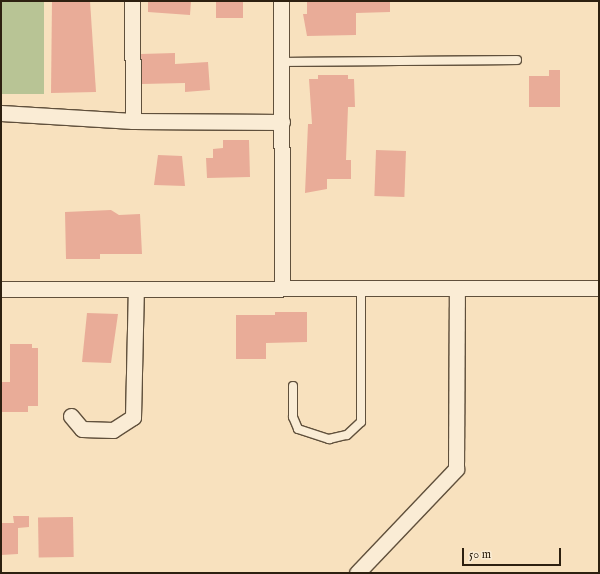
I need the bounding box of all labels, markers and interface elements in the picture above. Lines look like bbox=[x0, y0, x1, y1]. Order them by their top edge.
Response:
scale bar bbox=[464, 540, 563, 566]
text: 50 m bbox=[469, 547, 491, 562]

